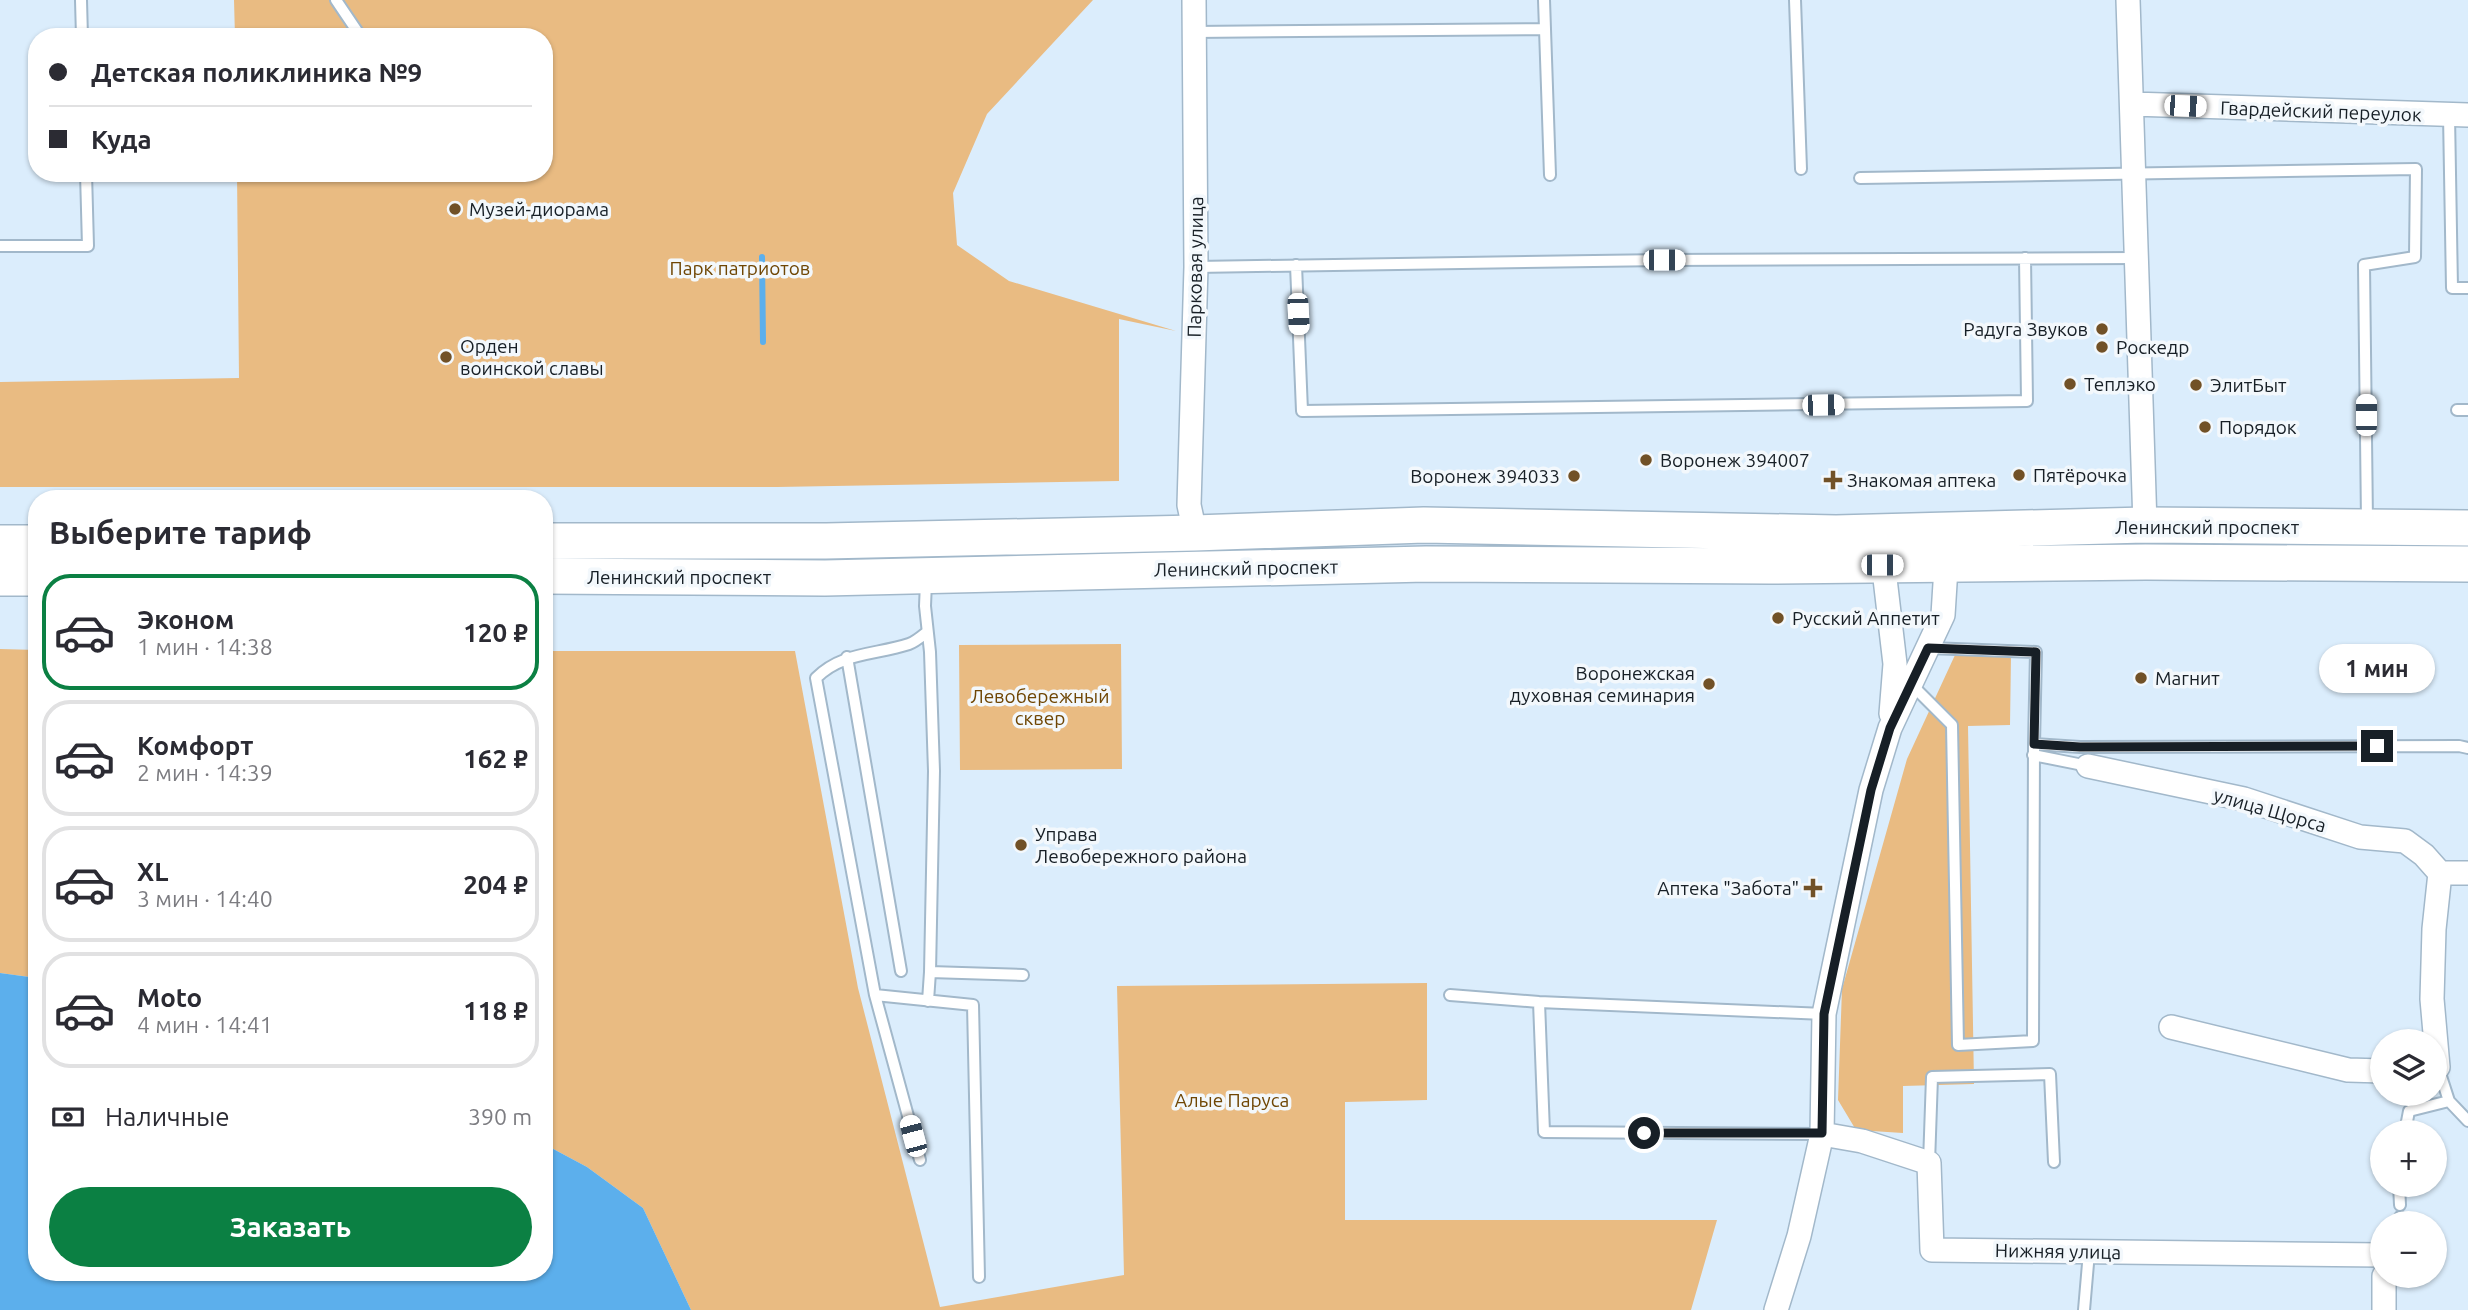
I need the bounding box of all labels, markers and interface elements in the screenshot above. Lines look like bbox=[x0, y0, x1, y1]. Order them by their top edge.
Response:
text: Детская поликлиника №9 bbox=[91, 58, 422, 87]
car bbox=[2164, 95, 2207, 117]
street label: Гвардейский переулок bbox=[2220, 96, 2422, 126]
text: Куда bbox=[91, 125, 152, 154]
street label: Парковая улица bbox=[1183, 196, 1207, 338]
place label: Музей-диорама bbox=[469, 198, 609, 220]
marker: Музей-диорама bbox=[447, 201, 463, 217]
car bbox=[1644, 250, 1686, 271]
park label: Парк патриотов bbox=[670, 257, 810, 279]
car bbox=[1287, 292, 1310, 336]
place label: Радуга Звуков bbox=[1963, 318, 2088, 340]
marker: Радуга Звуков bbox=[2094, 321, 2110, 337]
place label: Орден воинской славы bbox=[460, 335, 604, 379]
place label: Роскедр bbox=[2116, 336, 2189, 358]
marker: Роскедр bbox=[2094, 339, 2110, 355]
marker: Орден воинской славы bbox=[438, 349, 454, 365]
place label: Теплэко bbox=[2084, 373, 2156, 395]
place label: ЭлитБыт bbox=[2210, 374, 2287, 396]
marker: Теплэко bbox=[2062, 376, 2078, 392]
marker: ЭлитБыт bbox=[2188, 377, 2204, 393]
car bbox=[1802, 394, 1845, 416]
car bbox=[2356, 394, 2377, 436]
place label: Порядок bbox=[2219, 416, 2297, 438]
marker: Порядок bbox=[2197, 419, 2213, 435]
place label: Воронеж 394007 bbox=[1660, 449, 1810, 471]
marker: Воронеж 394007 bbox=[1638, 452, 1654, 468]
place label: Пятёрочка bbox=[2033, 464, 2127, 486]
place label: Воронеж 394033 bbox=[1410, 465, 1560, 487]
marker: Пятёрочка bbox=[2011, 467, 2027, 483]
marker: Воронеж 394033 bbox=[1566, 468, 1582, 484]
place label: Знакомая аптека bbox=[1847, 469, 1996, 491]
marker: Знакомая аптека bbox=[1825, 472, 1841, 488]
text: Выберите тариф bbox=[49, 514, 312, 550]
street label: Ленинский проспект bbox=[2115, 516, 2300, 538]
street label: Ленинский проспект bbox=[1154, 555, 1339, 581]
car bbox=[1862, 555, 1904, 576]
street label: Ленинский проспект bbox=[587, 566, 772, 588]
icon: car bbox=[53, 601, 116, 664]
text: Эконом bbox=[137, 605, 234, 634]
place label: Русский Аппетит bbox=[1792, 607, 1940, 629]
marker: Русский Аппетит bbox=[1770, 610, 1786, 626]
text: 120 ₽ bbox=[463, 618, 528, 647]
text: 1 мин · 14:38 bbox=[137, 634, 273, 659]
callout: 1 мин bbox=[2319, 644, 2435, 694]
text: 1 мин bbox=[2345, 656, 2409, 681]
place label: Воронежская духовная семинария bbox=[1510, 662, 1695, 706]
place label: Магнит bbox=[2155, 667, 2220, 689]
marker: Магнит bbox=[2133, 670, 2149, 686]
marker: Воронежская духовная семинария bbox=[1701, 676, 1717, 692]
park label: Левобережный сквер bbox=[970, 685, 1110, 729]
icon: car bbox=[53, 727, 116, 790]
route end bbox=[2361, 730, 2393, 762]
text: Комфорт bbox=[137, 731, 253, 760]
text: 162 ₽ bbox=[463, 744, 528, 773]
text: 2 мин · 14:39 bbox=[137, 760, 273, 785]
street label: улица Щорса bbox=[2211, 783, 2329, 837]
place label: Управа Левобережного района bbox=[1035, 823, 1247, 867]
marker: Управа Левобережного района bbox=[1013, 837, 1029, 853]
icon: car bbox=[53, 853, 116, 916]
text: XL bbox=[137, 857, 168, 886]
text: 204 ₽ bbox=[463, 870, 528, 899]
place label: Аптека "Забота" bbox=[1657, 877, 1799, 899]
marker: Аптека "Забота" bbox=[1805, 880, 1821, 896]
text: 3 мин · 14:40 bbox=[137, 886, 273, 911]
icon: car bbox=[53, 979, 116, 1042]
text: Moto bbox=[137, 983, 202, 1012]
text: 118 ₽ bbox=[463, 996, 528, 1025]
text: 4 мин · 14:41 bbox=[137, 1012, 273, 1037]
map controls bbox=[2370, 1029, 2447, 1288]
button: layers bbox=[2370, 1029, 2447, 1106]
park label: Алые Паруса bbox=[1175, 1089, 1289, 1111]
icon: cash bbox=[49, 1098, 87, 1136]
text: Наличные bbox=[105, 1102, 230, 1131]
text: 390 m bbox=[468, 1104, 532, 1129]
car bbox=[898, 1113, 929, 1159]
route start bbox=[1628, 1117, 1660, 1149]
button: + bbox=[2370, 1120, 2447, 1197]
button: Заказать bbox=[49, 1187, 532, 1267]
button: − bbox=[2370, 1211, 2447, 1288]
street label: Нижняя улица bbox=[1995, 1239, 2121, 1263]

